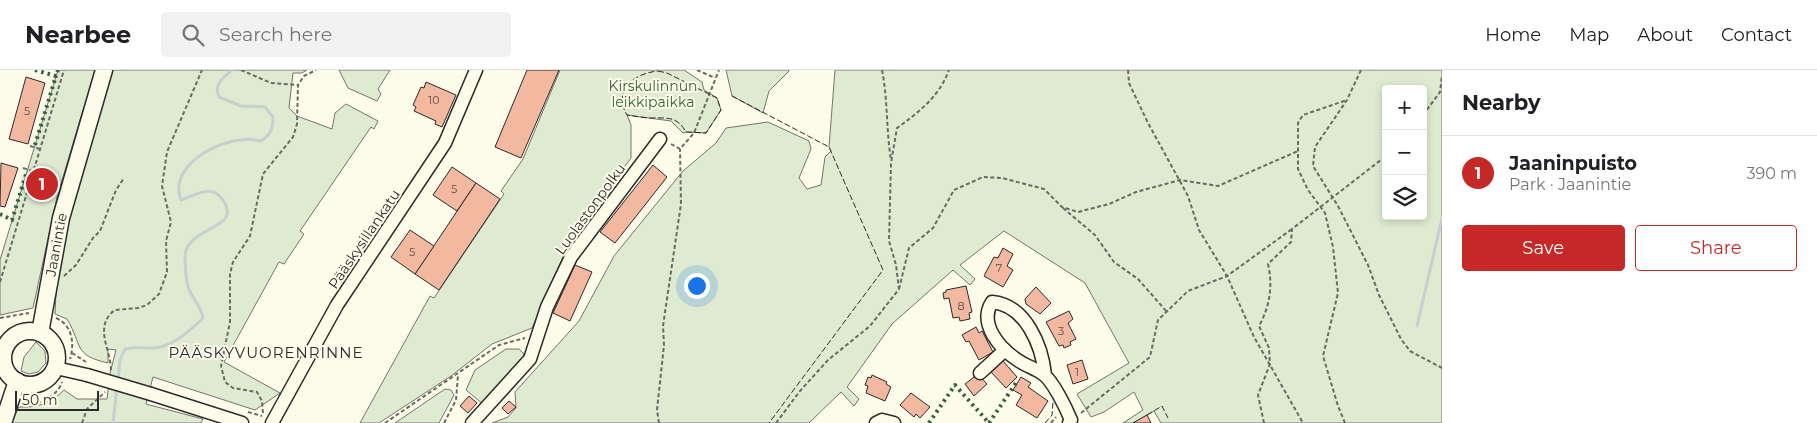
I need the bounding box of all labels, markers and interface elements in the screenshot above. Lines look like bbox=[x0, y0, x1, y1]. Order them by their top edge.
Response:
search box bbox=[161, 12, 511, 57]
text: Nearbee bbox=[25, 20, 131, 49]
icon: search bbox=[179, 21, 207, 49]
text: Search here bbox=[219, 23, 332, 46]
text: Home bbox=[1485, 24, 1541, 46]
text: Map bbox=[1569, 24, 1609, 46]
text: About bbox=[1637, 24, 1693, 46]
text: Contact bbox=[1721, 24, 1792, 46]
park label: Kirskulinnun leikkipaikka bbox=[608, 77, 698, 111]
map controls bbox=[1382, 85, 1427, 220]
button: + bbox=[1382, 85, 1427, 130]
text: Nearby bbox=[1462, 90, 1541, 115]
house number: 10 bbox=[428, 93, 440, 107]
house number: 5 bbox=[24, 104, 30, 118]
button: − bbox=[1382, 130, 1427, 175]
text: Jaaninpuisto bbox=[1509, 152, 1637, 175]
street label: Luolastonpolku bbox=[551, 160, 629, 258]
text: 1 bbox=[1475, 164, 1481, 183]
text: 390 m bbox=[1746, 164, 1797, 183]
pin: 1 bbox=[26, 165, 58, 203]
button: layers bbox=[1382, 175, 1427, 220]
text: Park · Jaanintie bbox=[1509, 175, 1631, 194]
house number: 5 bbox=[451, 182, 457, 196]
street label: Pääskysillankatu bbox=[324, 186, 404, 292]
street label: Jaanintie bbox=[41, 210, 71, 279]
button: Save bbox=[1462, 225, 1625, 271]
button: Share bbox=[1635, 225, 1797, 271]
house number: 5 bbox=[409, 245, 415, 259]
house number: 7 bbox=[996, 261, 1002, 275]
your location bbox=[684, 273, 710, 299]
house number: 8 bbox=[957, 299, 965, 313]
house number: 3 bbox=[1058, 324, 1064, 338]
district label: PÄÄSKYVUORENRINNE bbox=[168, 343, 364, 362]
house number: 1 bbox=[1075, 365, 1079, 379]
scale bar bbox=[15, 388, 99, 411]
text: 50 m bbox=[22, 391, 58, 409]

